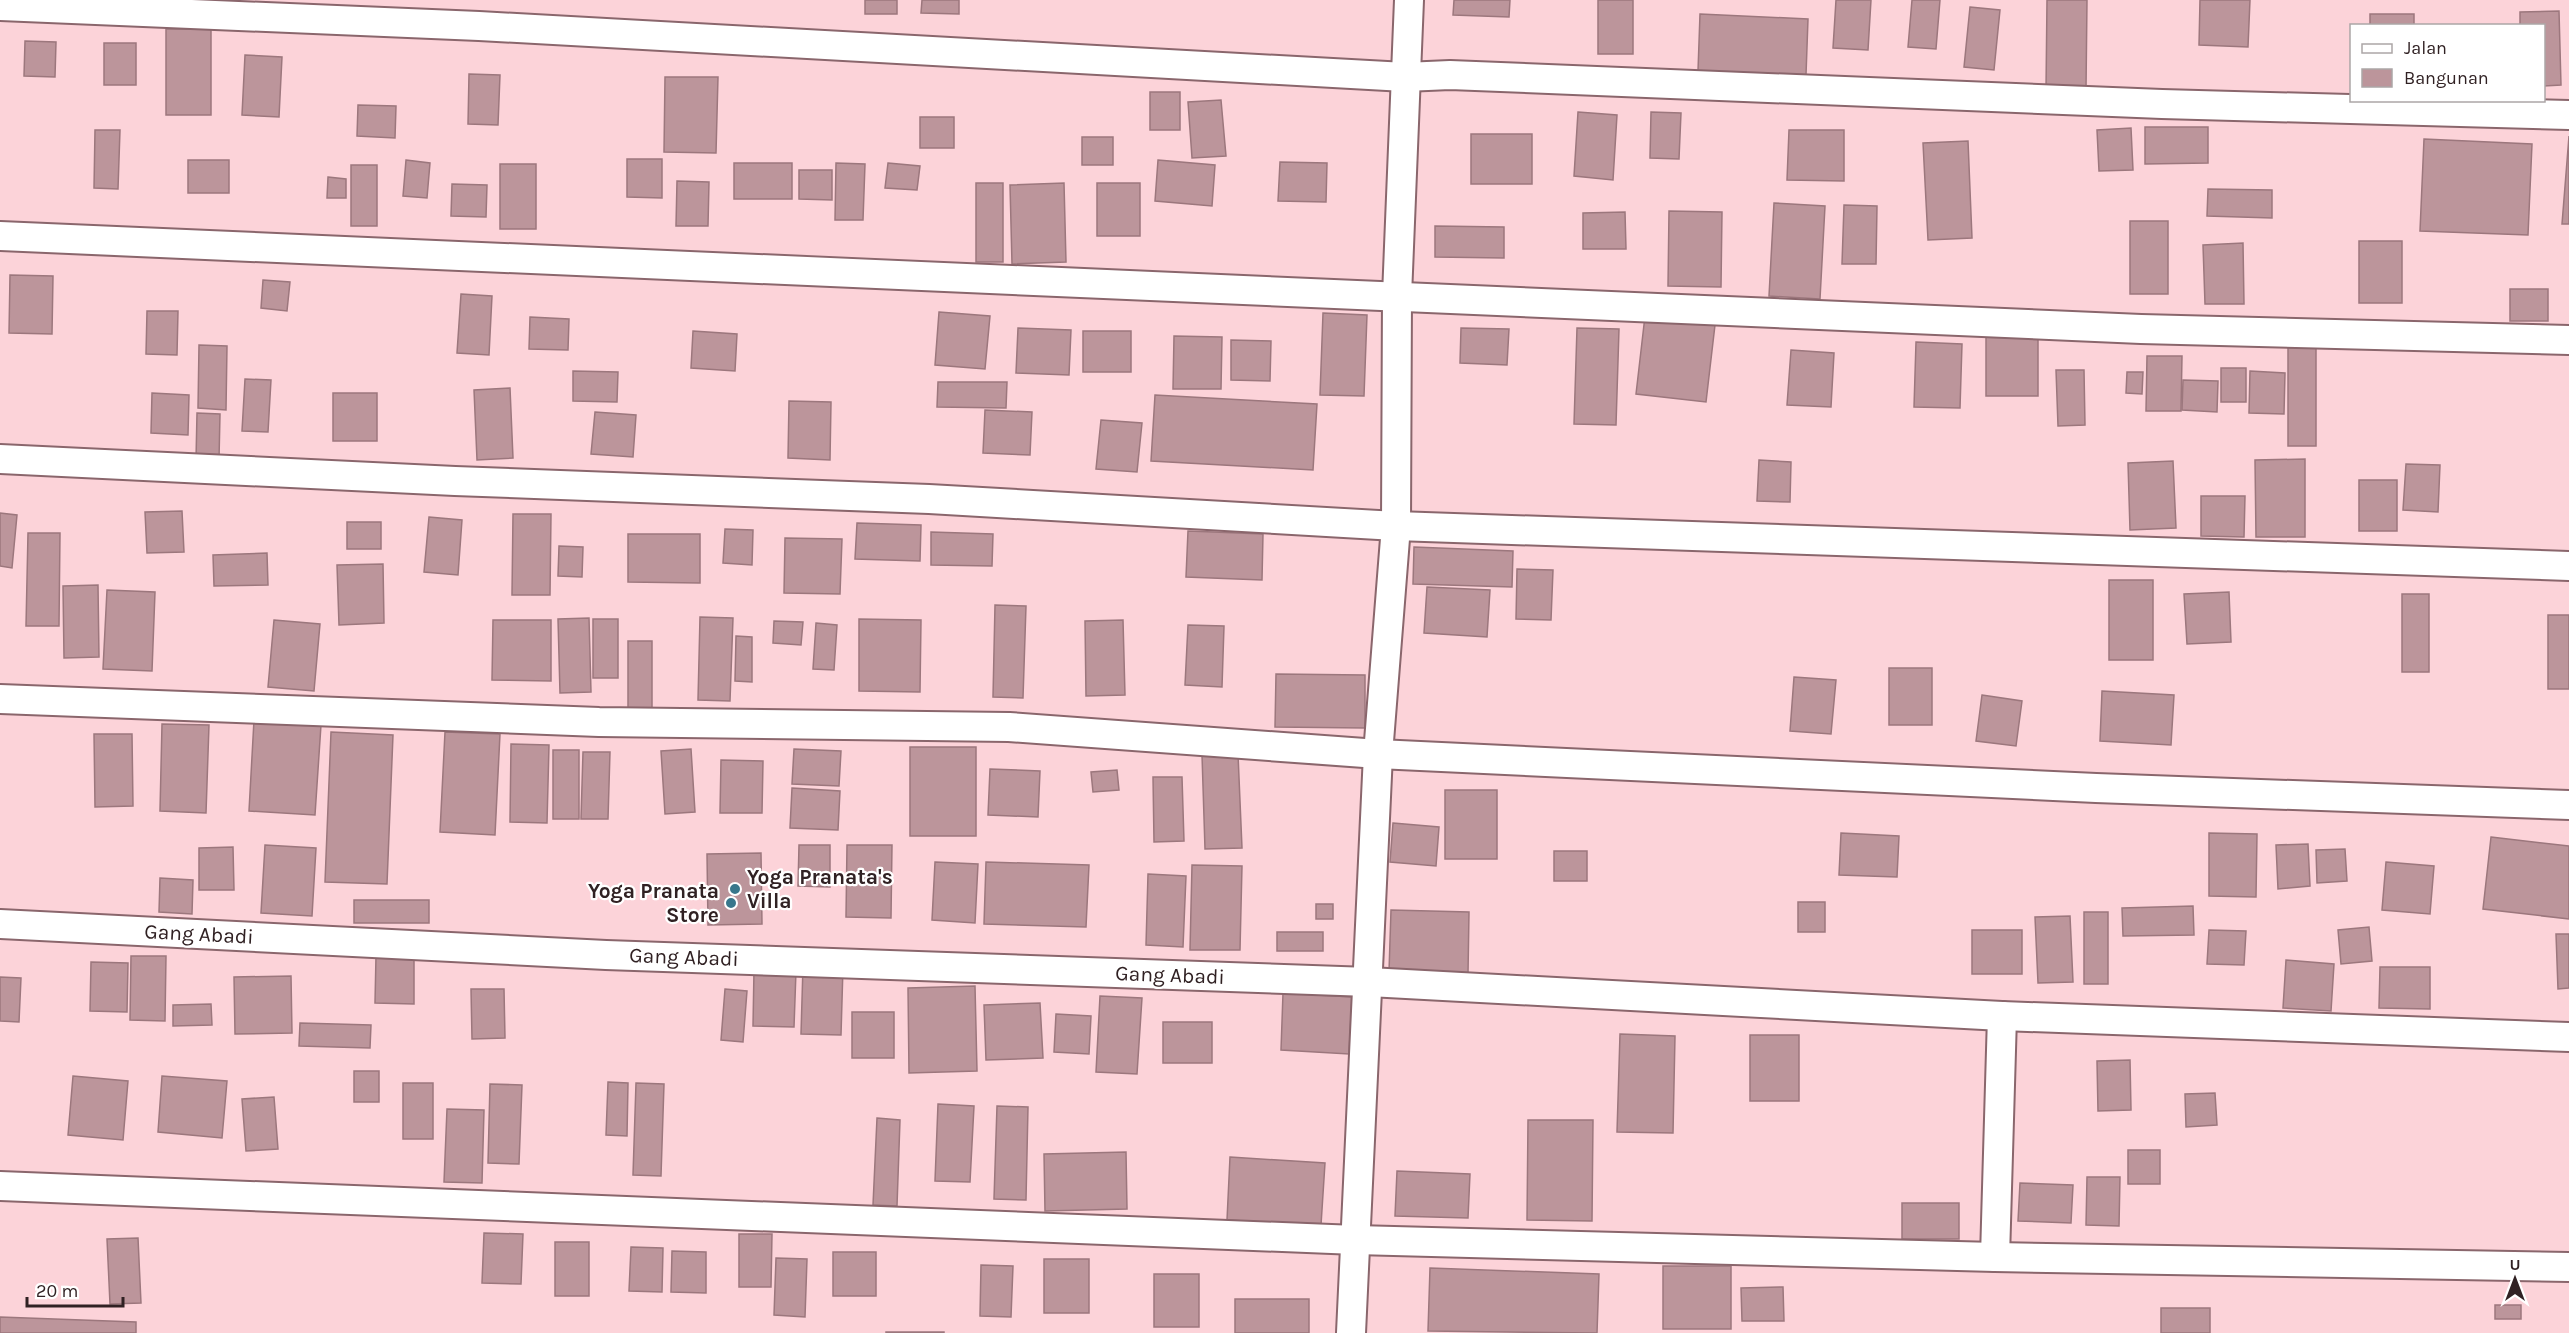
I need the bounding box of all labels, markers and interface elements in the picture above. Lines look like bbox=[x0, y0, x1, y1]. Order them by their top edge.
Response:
legend bbox=[2350, 24, 2545, 102]
text: Jalan bbox=[2404, 37, 2447, 59]
text: Bangunan bbox=[2404, 67, 2489, 89]
place label: Yoga Pranata's Villa bbox=[747, 865, 893, 913]
place label: Yoga Pranata Store bbox=[588, 879, 719, 927]
marker: Yoga Pranata's Villa bbox=[728, 882, 742, 896]
marker: Yoga Pranata Store bbox=[724, 896, 738, 910]
street label: Gang Abadi bbox=[144, 919, 254, 949]
street label: Gang Abadi bbox=[629, 943, 739, 971]
street label: Gang Abadi bbox=[1115, 961, 1225, 989]
north arrow bbox=[2485, 1249, 2545, 1309]
text: U bbox=[2509, 1255, 2521, 1274]
scale bar bbox=[27, 1270, 123, 1308]
text: 20 m bbox=[36, 1280, 78, 1302]

